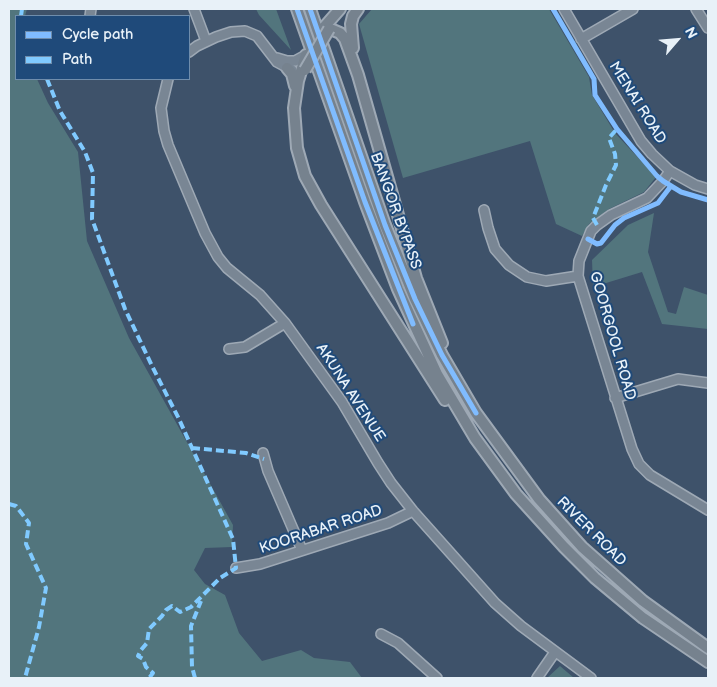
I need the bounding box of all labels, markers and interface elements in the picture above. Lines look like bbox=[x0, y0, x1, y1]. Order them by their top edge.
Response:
legend bbox=[15, 15, 190, 80]
north arrow bbox=[652, 15, 702, 65]
text: N bbox=[681, 24, 701, 41]
text: Cycle path bbox=[62, 25, 133, 44]
text: Path bbox=[62, 50, 92, 69]
street label: MENAI ROAD bbox=[605, 58, 669, 148]
street label: BANGOR BYPASS bbox=[366, 150, 424, 272]
street label: GOORGOOL ROAD bbox=[585, 270, 639, 402]
street label: AKUNA AVENUE bbox=[312, 341, 388, 445]
street label: RIVER ROAD bbox=[552, 493, 630, 571]
street label: KOORABAR ROAD bbox=[257, 502, 385, 558]

